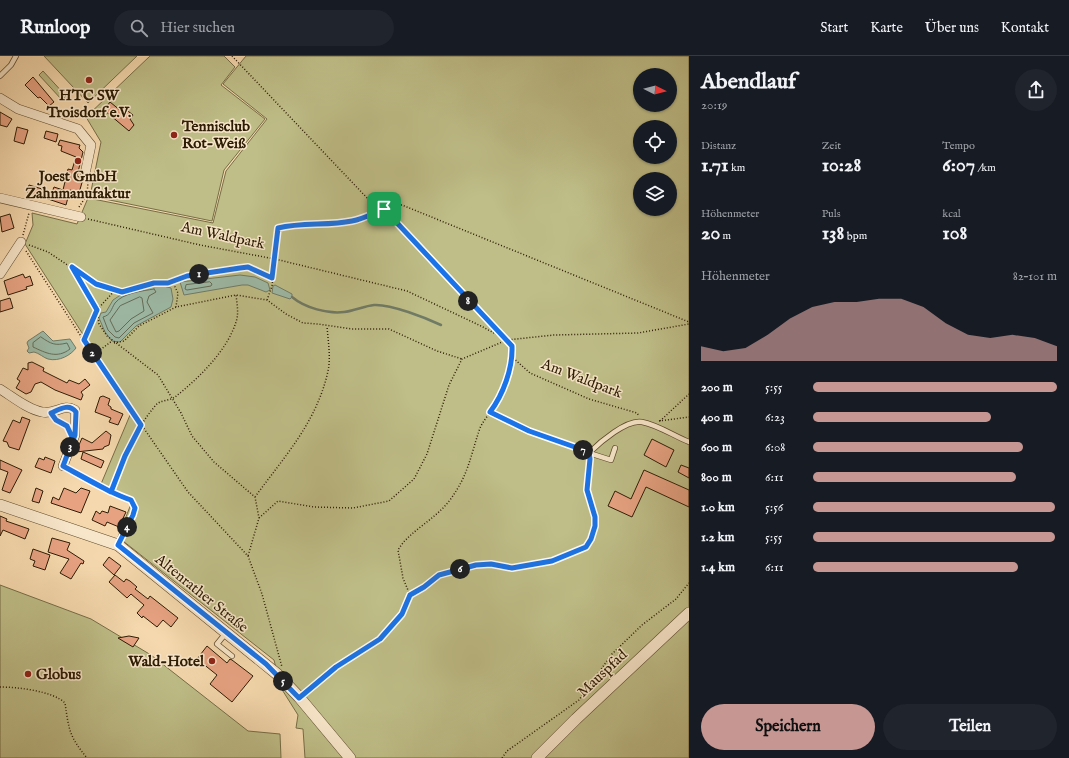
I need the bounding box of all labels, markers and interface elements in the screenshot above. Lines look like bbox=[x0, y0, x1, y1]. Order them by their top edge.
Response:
search box bbox=[114, 10, 394, 46]
text: Runloop bbox=[20, 16, 90, 40]
icon: search bbox=[128, 17, 150, 39]
text: Hier suchen bbox=[160, 18, 235, 37]
text: Start bbox=[820, 19, 848, 37]
text: Karte bbox=[870, 19, 903, 37]
text: Über uns bbox=[925, 19, 979, 37]
text: Kontakt bbox=[1001, 19, 1049, 37]
north arrow bbox=[633, 68, 677, 112]
map controls bbox=[633, 68, 677, 216]
text: Abendlauf bbox=[701, 68, 796, 96]
button: share bbox=[1015, 69, 1057, 111]
marker: HTC SW Troisdorf e.V. bbox=[84, 75, 94, 85]
place label: HTC SW Troisdorf e.V. bbox=[46, 86, 131, 122]
text: 20:19 bbox=[701, 97, 727, 114]
place label: Tennisclub Rot-Weiß bbox=[181, 117, 250, 153]
button: locate bbox=[633, 120, 677, 164]
marker: Tennisclub Rot-Weiß bbox=[169, 130, 179, 140]
text: Distanz bbox=[701, 139, 736, 153]
text: Zeit bbox=[822, 139, 841, 153]
text: Tempo bbox=[942, 139, 975, 153]
text: 1.71 bbox=[701, 153, 729, 178]
text: 10:28 bbox=[822, 153, 861, 178]
text: 6:07 bbox=[942, 153, 975, 178]
marker: Joest GmbH Zahnmanufaktur bbox=[73, 156, 83, 166]
text: km bbox=[729, 161, 745, 175]
text: /km bbox=[975, 161, 996, 175]
place label: Joest GmbH Zahnmanufaktur bbox=[25, 167, 131, 203]
button: layers bbox=[633, 172, 677, 216]
pin bbox=[367, 192, 401, 226]
icon: arrive bbox=[373, 198, 395, 220]
text: Höhenmeter bbox=[701, 207, 759, 221]
text: Puls bbox=[822, 207, 841, 221]
text: kcal bbox=[942, 207, 961, 221]
street label: Am Waldpark bbox=[178, 217, 267, 254]
text: 20 bbox=[701, 221, 720, 246]
text: 138 bbox=[822, 221, 844, 246]
text: 108 bbox=[942, 221, 967, 246]
text: m bbox=[720, 229, 731, 243]
text: bpm bbox=[844, 229, 867, 243]
pin: 1 bbox=[189, 264, 209, 284]
text: 1 bbox=[197, 267, 201, 281]
text: Höhenmeter bbox=[701, 268, 770, 285]
text: 82–101 m bbox=[1013, 268, 1057, 285]
pin: 8 bbox=[458, 291, 478, 311]
text: 8 bbox=[466, 294, 470, 308]
pin: 2 bbox=[82, 343, 102, 363]
text: 2 bbox=[89, 346, 95, 360]
street label: Am Waldpark bbox=[538, 354, 626, 403]
text: 200 m bbox=[701, 379, 733, 396]
text: 5:55 bbox=[765, 379, 783, 396]
text: 400 m bbox=[701, 409, 733, 426]
text: 6:23 bbox=[765, 409, 785, 426]
pin: 3 bbox=[60, 437, 80, 457]
text: 600 m bbox=[701, 439, 732, 456]
text: 6:08 bbox=[765, 439, 785, 456]
text: 3 bbox=[68, 440, 72, 454]
pin: 7 bbox=[573, 440, 593, 460]
text: 7 bbox=[580, 443, 586, 457]
text: 800 m bbox=[701, 469, 732, 486]
text: 6:11 bbox=[765, 469, 784, 486]
text: 1.0 km bbox=[701, 499, 735, 516]
text: 5:56 bbox=[765, 499, 783, 516]
pin: 4 bbox=[117, 517, 137, 537]
text: 4 bbox=[124, 520, 130, 534]
text: 1.2 km bbox=[701, 529, 735, 546]
text: 5:55 bbox=[765, 529, 783, 546]
street label: Altenrather Straße bbox=[150, 549, 252, 637]
pin: 6 bbox=[450, 559, 470, 579]
text: 1.4 km bbox=[701, 559, 735, 576]
text: 6:11 bbox=[765, 559, 784, 576]
text: 6 bbox=[458, 562, 462, 576]
street label: Mauspfad bbox=[573, 645, 632, 701]
place label: Wald-Hotel bbox=[127, 652, 205, 671]
marker: Wald-Hotel bbox=[207, 656, 217, 666]
place label: Globus bbox=[36, 665, 82, 684]
marker: Globus bbox=[23, 669, 33, 679]
pin: 5 bbox=[273, 671, 293, 691]
text: 5 bbox=[281, 674, 285, 688]
button: Speichern bbox=[701, 704, 875, 750]
button: Teilen bbox=[883, 704, 1057, 750]

